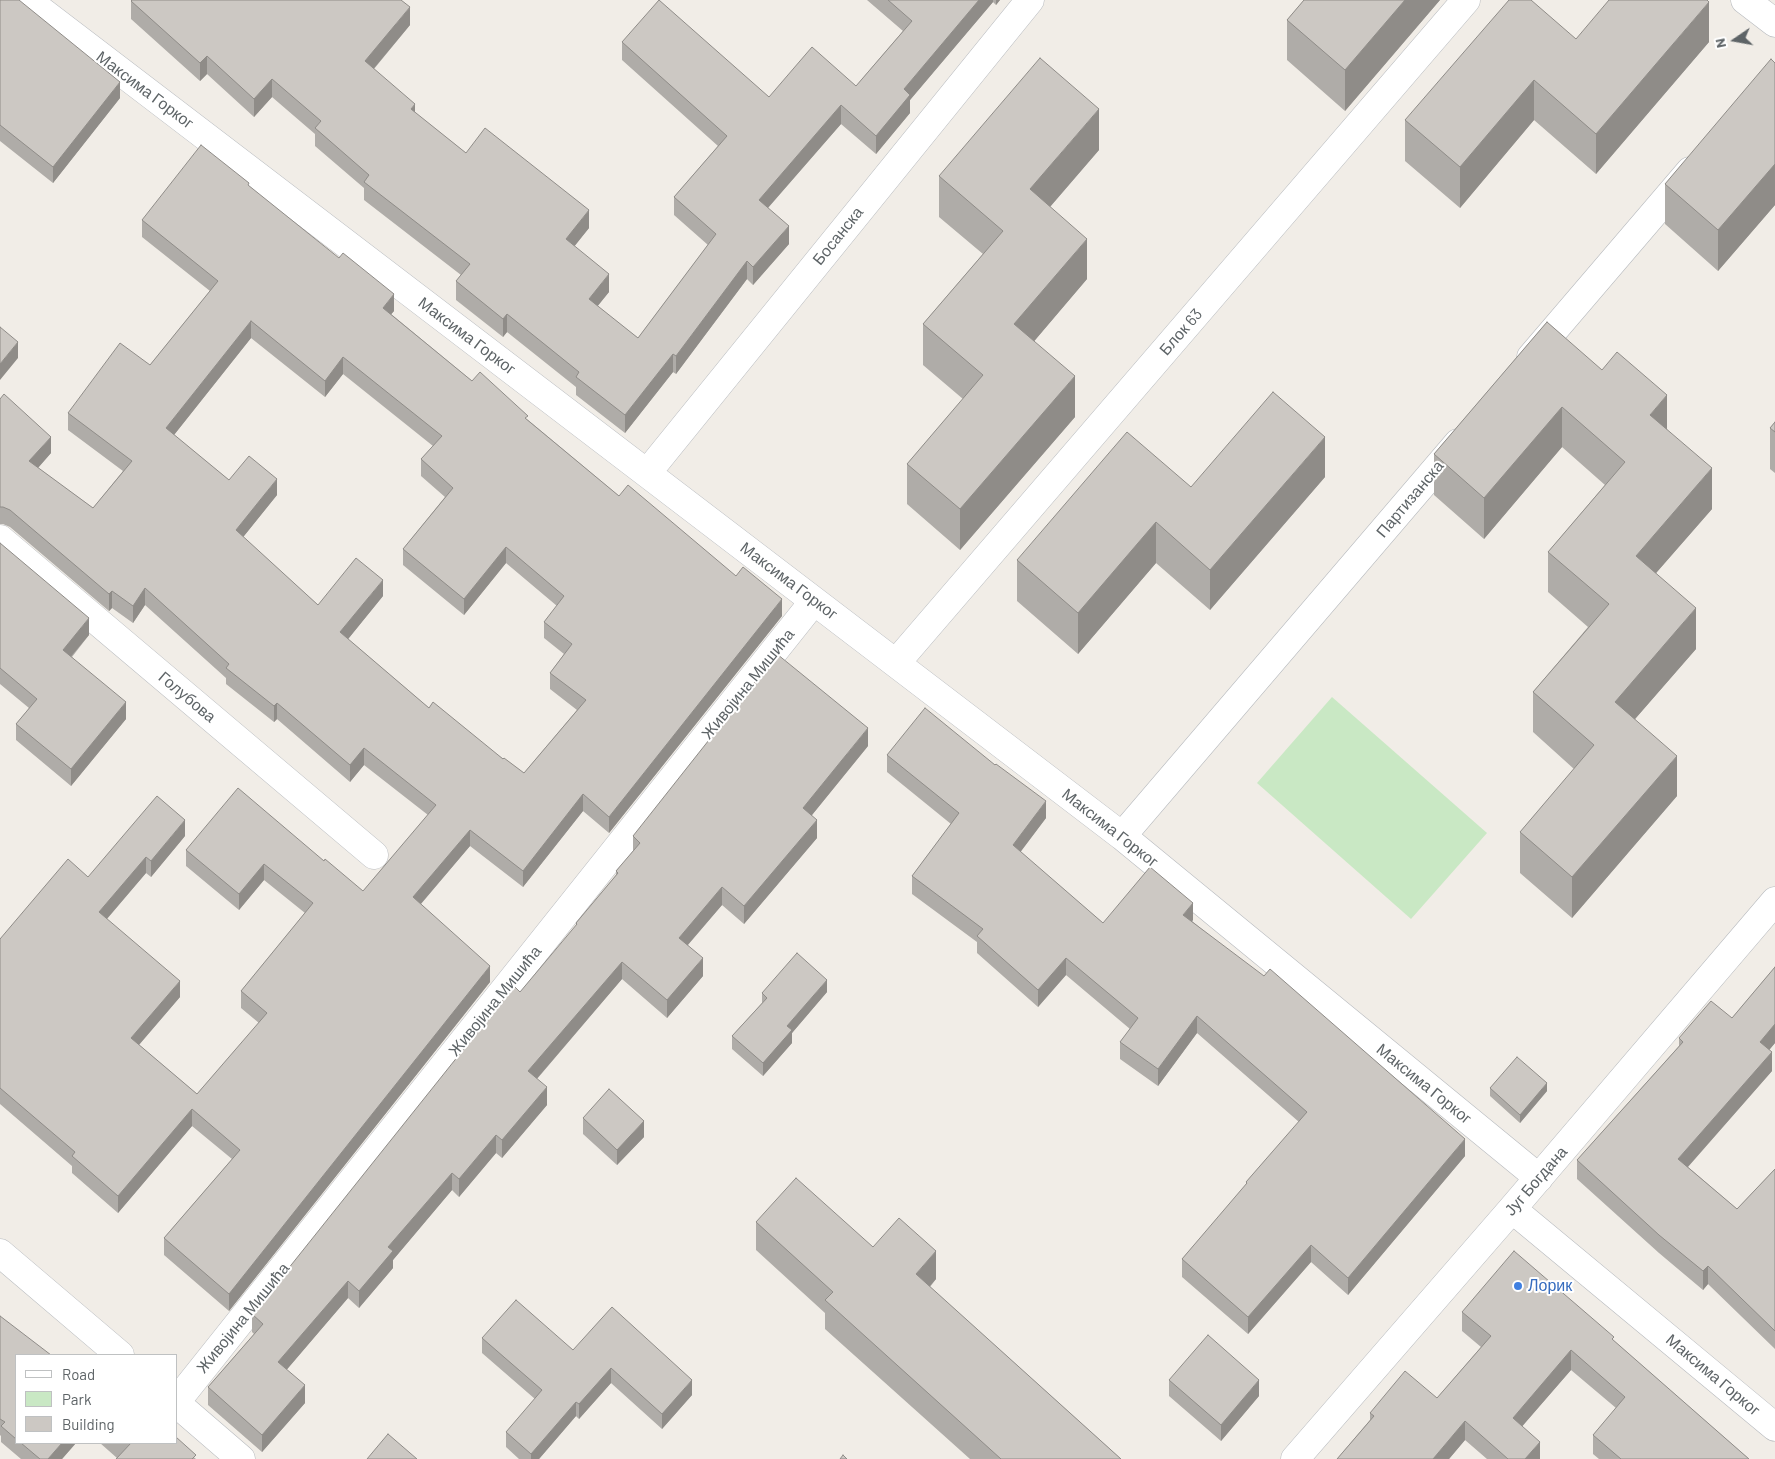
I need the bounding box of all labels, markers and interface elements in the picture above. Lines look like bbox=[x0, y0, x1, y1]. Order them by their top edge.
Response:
north arrow bbox=[1710, 15, 1760, 65]
text: N bbox=[1711, 37, 1729, 50]
street label: Максима Горког bbox=[93, 47, 197, 133]
street label: Босанска bbox=[809, 203, 867, 269]
street label: Максима Горког bbox=[415, 293, 519, 379]
street label: Блок 63 bbox=[1156, 305, 1206, 359]
street label: Партизанска bbox=[1372, 457, 1448, 541]
street label: Максима Горког bbox=[737, 538, 841, 624]
street label: Живојина Мишића bbox=[698, 625, 798, 743]
street label: Голубова bbox=[154, 667, 220, 727]
street label: Максима Горког bbox=[1058, 784, 1162, 872]
street label: Живојина Мишића bbox=[445, 942, 545, 1060]
street label: Максима Горког bbox=[1373, 1040, 1475, 1128]
street label: Југ Богдана bbox=[1501, 1142, 1571, 1220]
street label: Живојина Мишића bbox=[193, 1259, 293, 1377]
place label: Лорик bbox=[1528, 1276, 1572, 1296]
marker: Лорик bbox=[1512, 1280, 1524, 1292]
street label: Максима Горког bbox=[1662, 1330, 1764, 1420]
legend bbox=[15, 1354, 178, 1444]
text: Road bbox=[62, 1365, 95, 1383]
text: Park bbox=[62, 1390, 91, 1408]
text: Building bbox=[62, 1415, 115, 1433]

